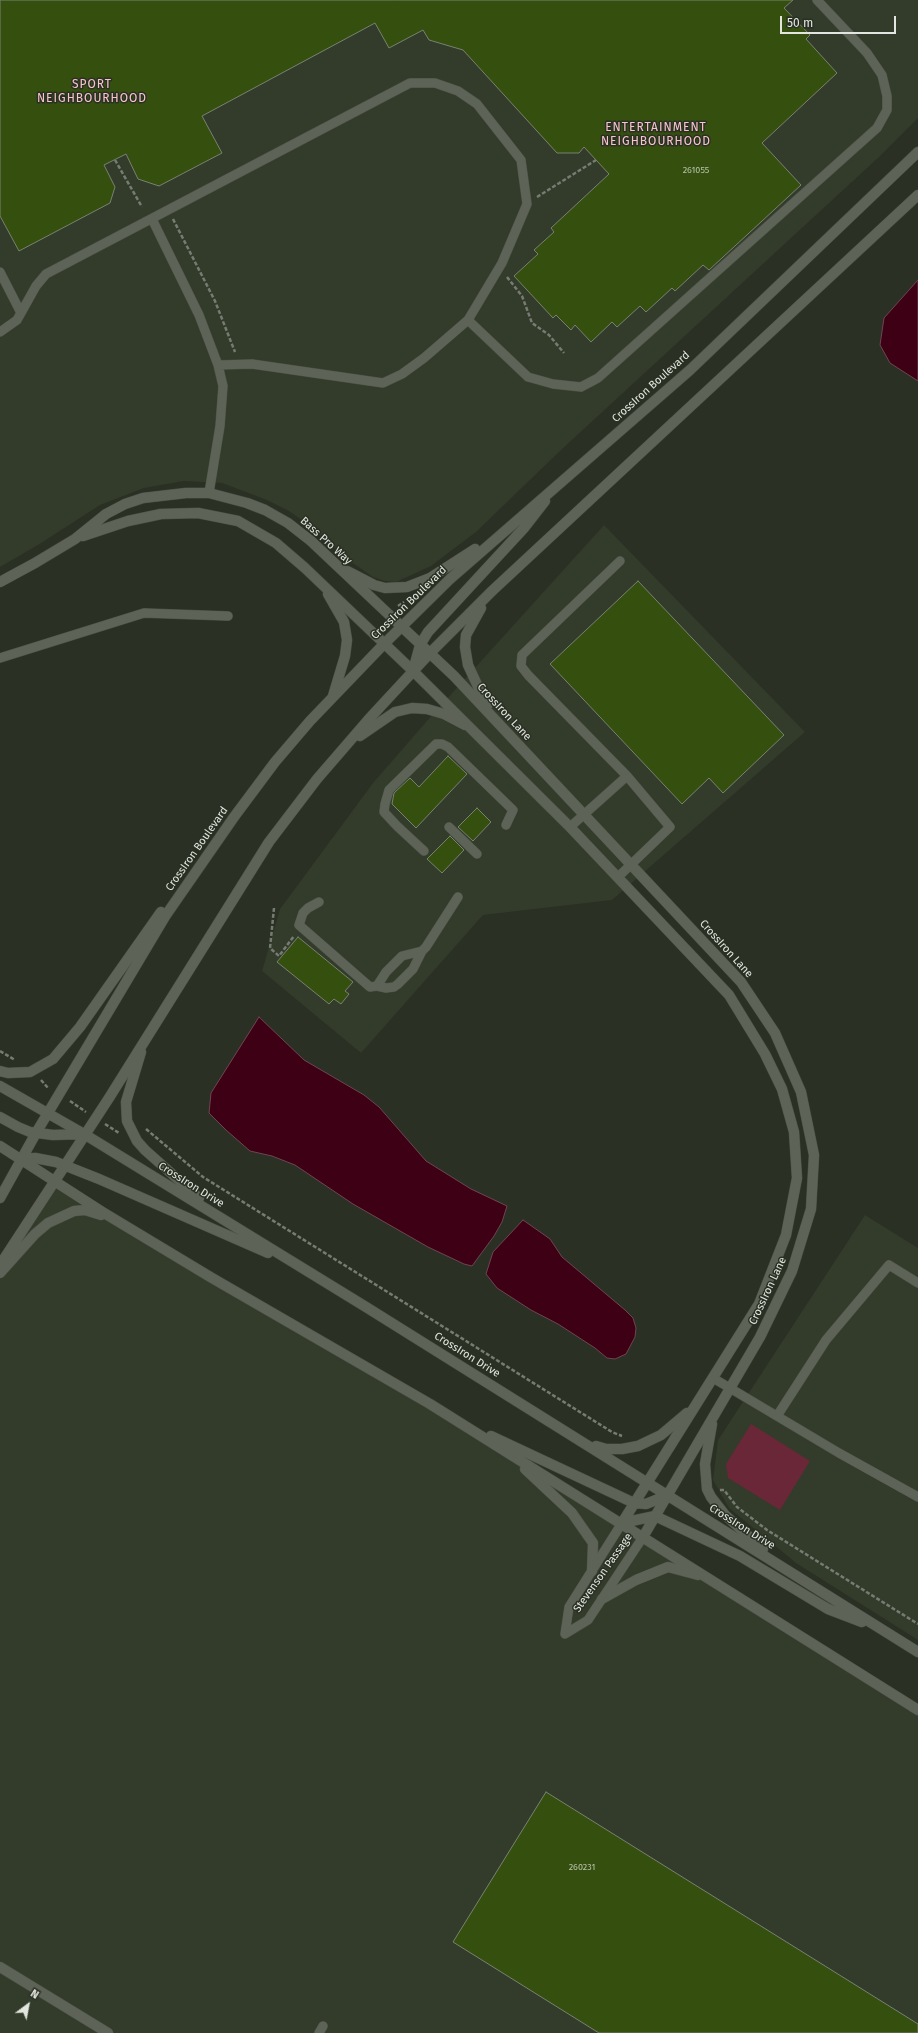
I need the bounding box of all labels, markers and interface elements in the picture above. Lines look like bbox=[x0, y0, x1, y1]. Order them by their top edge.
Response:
scale bar bbox=[782, 8, 898, 34]
text: 50 m bbox=[787, 16, 813, 30]
district label: SPORT NEIGHBOURHOOD bbox=[37, 78, 147, 106]
district label: ENTERTAINMENT NEIGHBOURHOOD bbox=[601, 121, 711, 149]
house number: 261055 bbox=[683, 165, 709, 175]
street label: CrossIron Boulevard bbox=[610, 349, 692, 425]
street label: Bass Pro Way bbox=[297, 514, 355, 568]
street label: CrossIron Boulevard bbox=[369, 564, 449, 642]
street label: CrossIron Lane bbox=[474, 681, 534, 743]
street label: CrossIron Boulevard bbox=[163, 804, 231, 894]
street label: CrossIron Lane bbox=[697, 917, 755, 981]
street label: CrossIron Drive bbox=[156, 1159, 226, 1211]
street label: CrossIron Lane bbox=[747, 1255, 789, 1327]
street label: CrossIron Drive bbox=[432, 1329, 502, 1381]
street label: CrossIron Drive bbox=[707, 1501, 777, 1553]
street label: Stevenson Passage bbox=[571, 1531, 635, 1615]
house number: 260231 bbox=[569, 1862, 595, 1872]
north arrow bbox=[8, 1985, 48, 2025]
text: N bbox=[28, 1987, 41, 2002]

